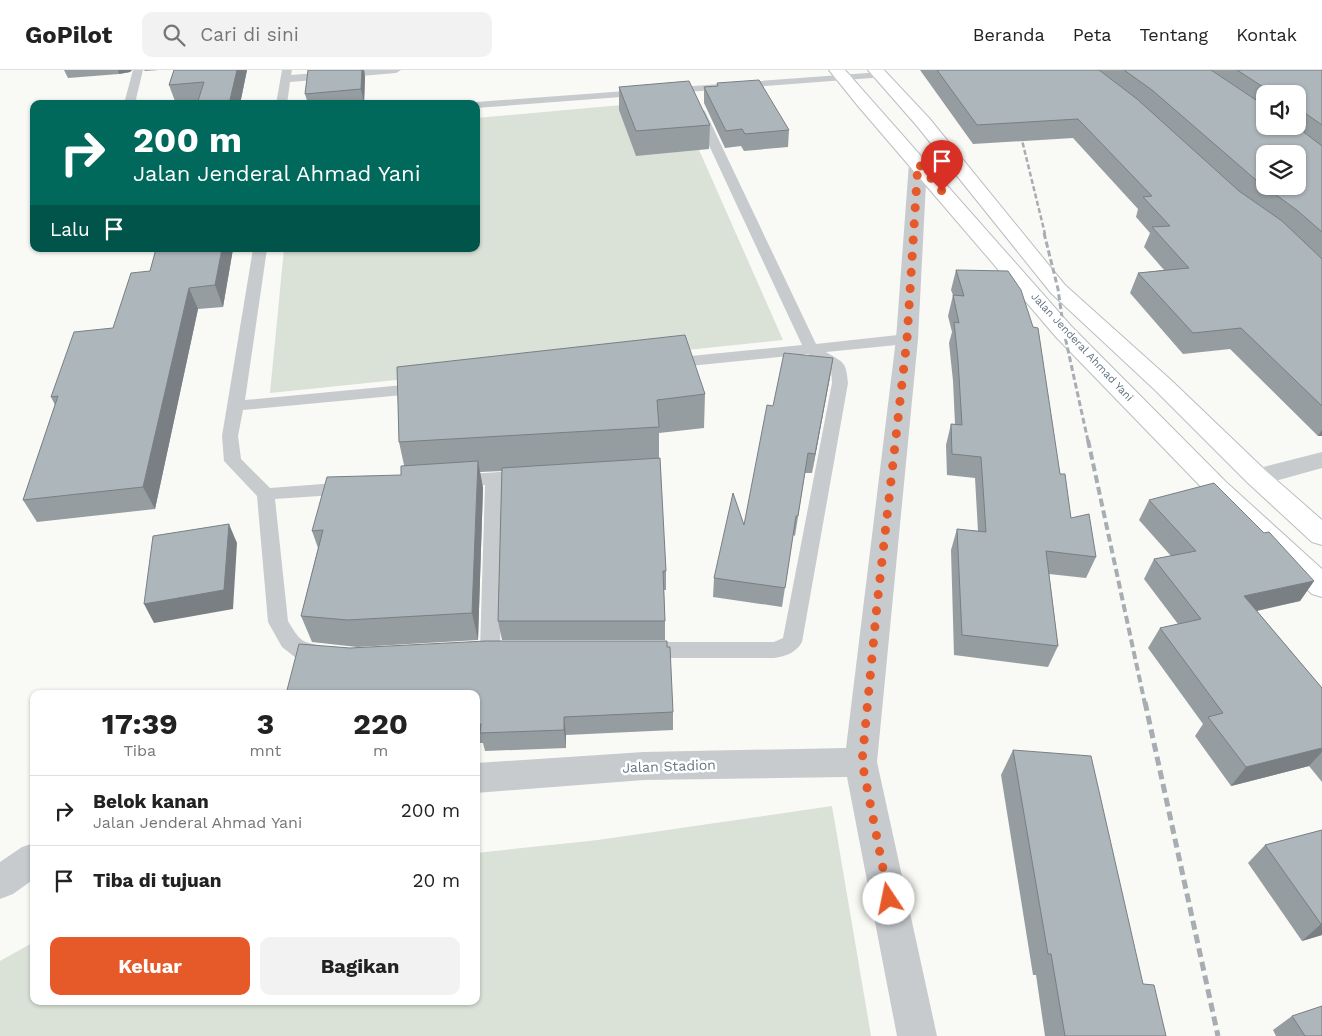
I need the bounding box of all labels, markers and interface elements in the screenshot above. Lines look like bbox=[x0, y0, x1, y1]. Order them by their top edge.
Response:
search box bbox=[142, 12, 492, 57]
text: GoPilot bbox=[25, 21, 112, 49]
icon: search bbox=[160, 21, 188, 49]
text: Cari di sini bbox=[200, 23, 299, 46]
text: Beranda bbox=[973, 24, 1045, 45]
text: Peta bbox=[1073, 24, 1111, 45]
text: Tentang bbox=[1139, 24, 1208, 45]
text: Kontak bbox=[1236, 24, 1297, 45]
map controls bbox=[1256, 85, 1306, 195]
button: sound bbox=[1256, 85, 1306, 135]
text: 200 m bbox=[133, 119, 242, 161]
icon: right bbox=[50, 120, 115, 185]
pin bbox=[921, 140, 963, 191]
button: layers bbox=[1256, 145, 1306, 195]
icon: arrive bbox=[928, 147, 956, 175]
text: Jalan Jenderal Ahmad Yani bbox=[133, 161, 421, 186]
icon: arrive bbox=[100, 215, 128, 243]
text: Lalu bbox=[50, 218, 90, 241]
street label: Jalan Jenderal Ahmad Yani bbox=[1028, 290, 1136, 404]
text: 17:39 bbox=[102, 706, 178, 741]
text: 3 bbox=[257, 706, 274, 741]
text: 220 bbox=[353, 706, 408, 741]
text: Tiba bbox=[123, 741, 156, 760]
text: mnt bbox=[250, 741, 281, 760]
text: m bbox=[373, 741, 388, 760]
street label: Jalan Stadion bbox=[622, 756, 716, 776]
text: Belok kanan bbox=[93, 790, 209, 813]
icon: right bbox=[50, 797, 78, 825]
text: 200 m bbox=[401, 799, 460, 822]
text: Jalan Jenderal Ahmad Yani bbox=[93, 813, 302, 832]
icon: arrive bbox=[50, 867, 78, 895]
text: Tiba di tujuan bbox=[93, 869, 222, 892]
text: 20 m bbox=[413, 869, 460, 892]
position arrow bbox=[862, 872, 914, 924]
button: Keluar bbox=[50, 937, 250, 995]
button: Bagikan bbox=[260, 937, 460, 995]

